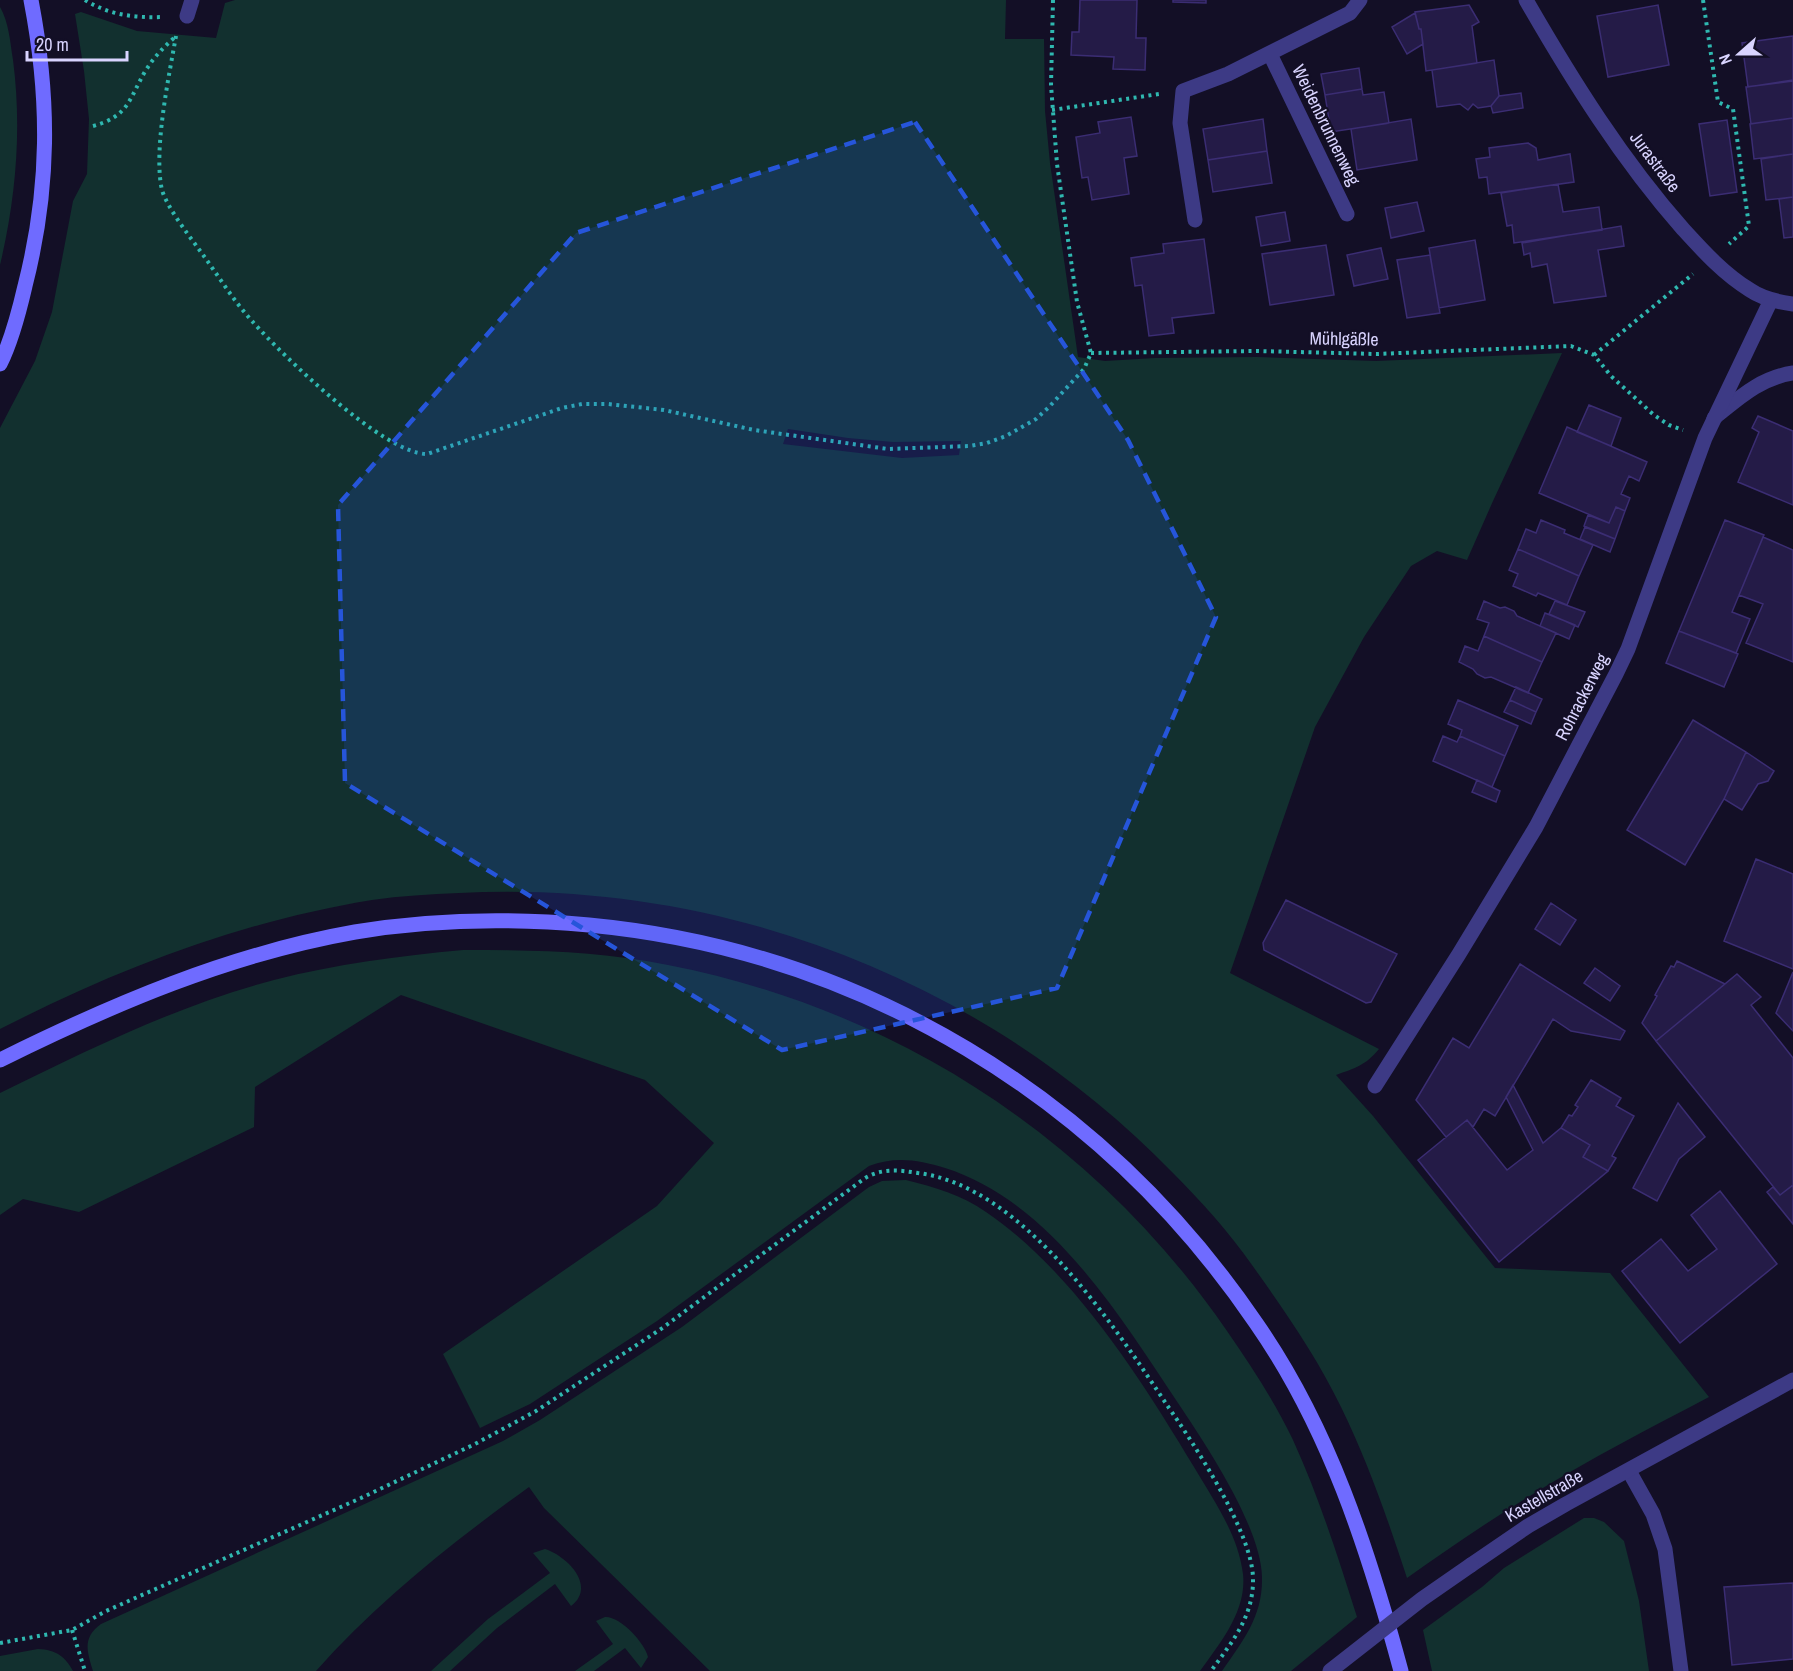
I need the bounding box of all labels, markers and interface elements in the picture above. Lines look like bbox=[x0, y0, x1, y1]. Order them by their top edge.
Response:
scale bar bbox=[27, 24, 128, 62]
north arrow bbox=[1709, 24, 1769, 84]
text: 20 m bbox=[36, 32, 69, 57]
text: N bbox=[1713, 51, 1737, 68]
street label: Weidenbrunnenweg bbox=[1286, 60, 1367, 190]
street label: Jurastraße bbox=[1624, 126, 1687, 197]
street label: Mühlgäßle bbox=[1309, 325, 1379, 352]
street label: Rohrackerweg bbox=[1549, 648, 1615, 745]
street label: Kastellstraße bbox=[1500, 1463, 1587, 1528]

